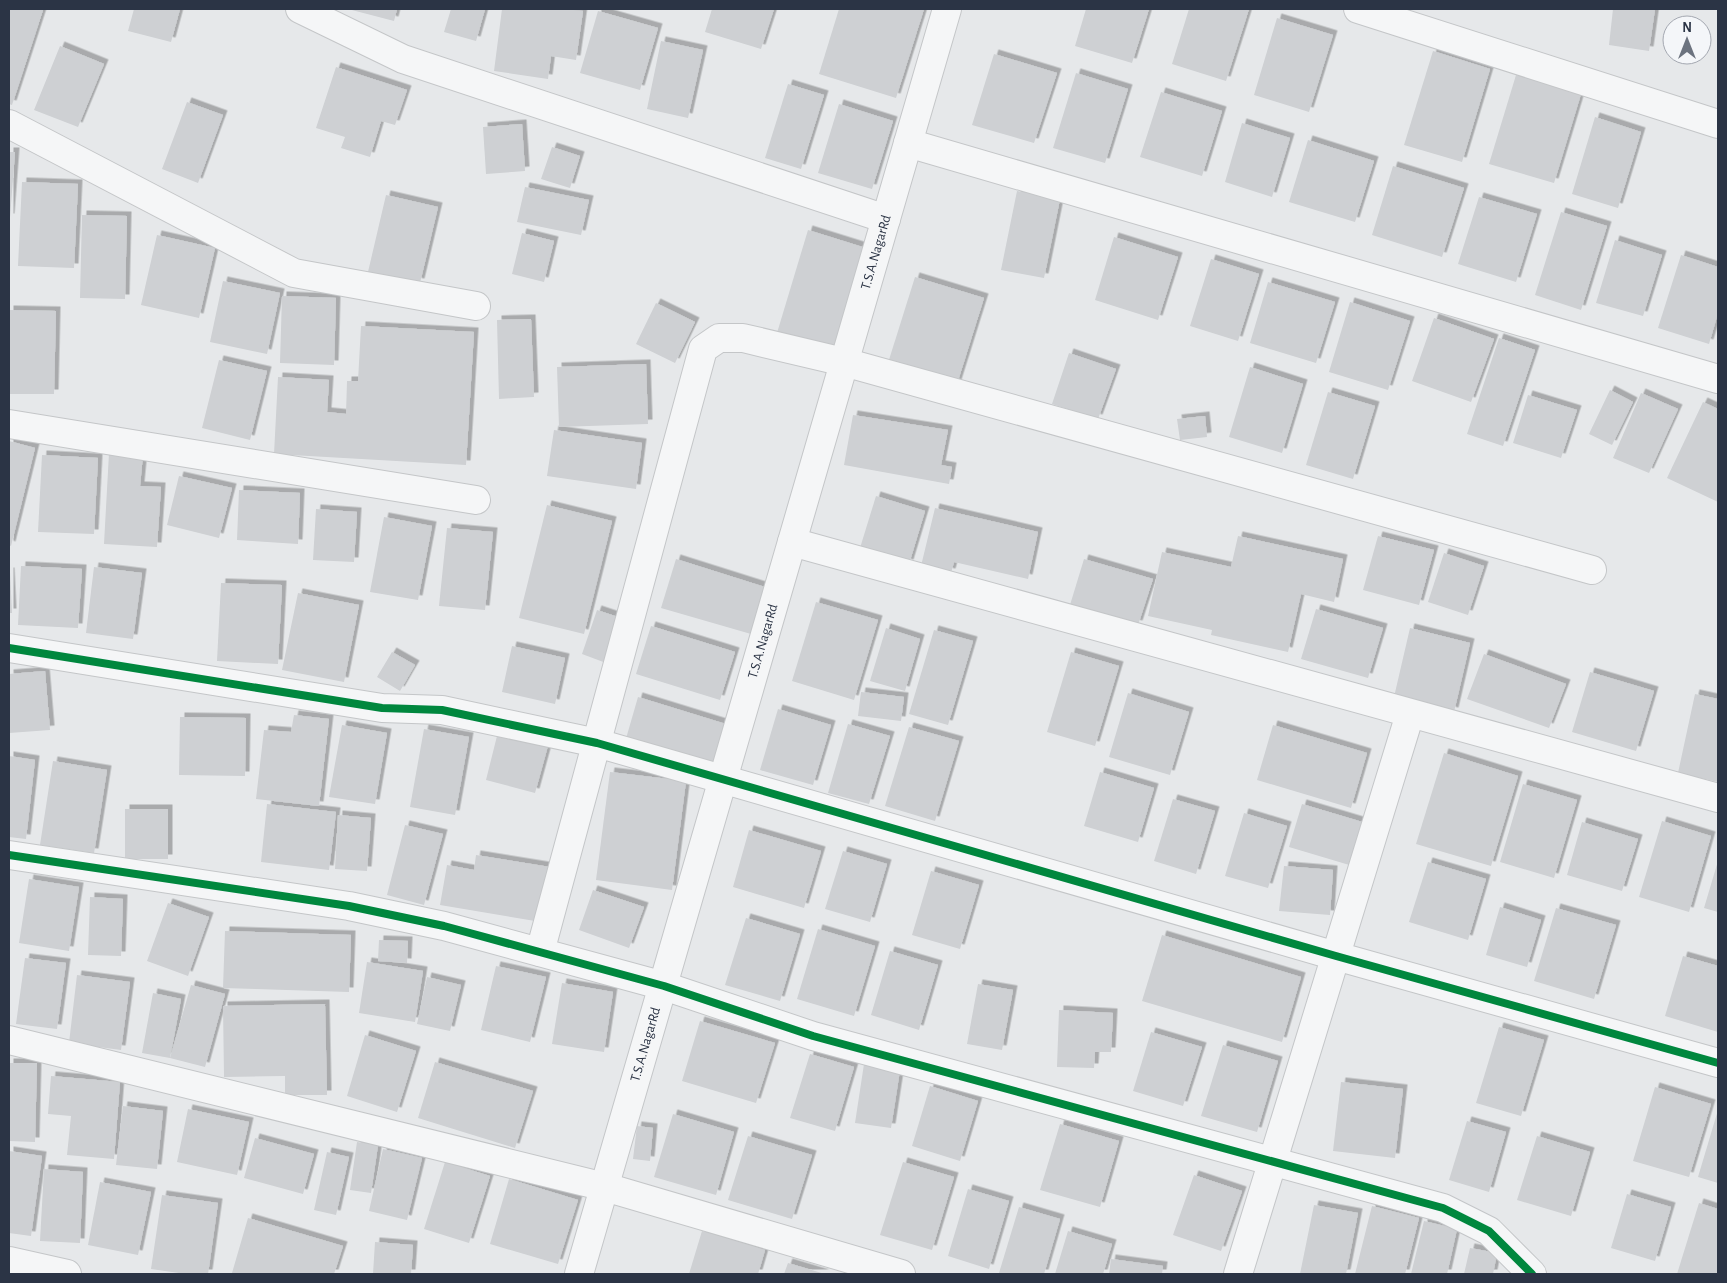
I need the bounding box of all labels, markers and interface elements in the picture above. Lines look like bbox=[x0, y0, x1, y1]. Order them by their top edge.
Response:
north arrow bbox=[1662, 15, 1712, 65]
text: N bbox=[1682, 21, 1692, 35]
street label: T.S.A.NagarRd bbox=[859, 213, 894, 291]
street label: T.S.A.NagarRd bbox=[746, 602, 781, 680]
street label: T.S.A.NagarRd bbox=[628, 1006, 663, 1083]

